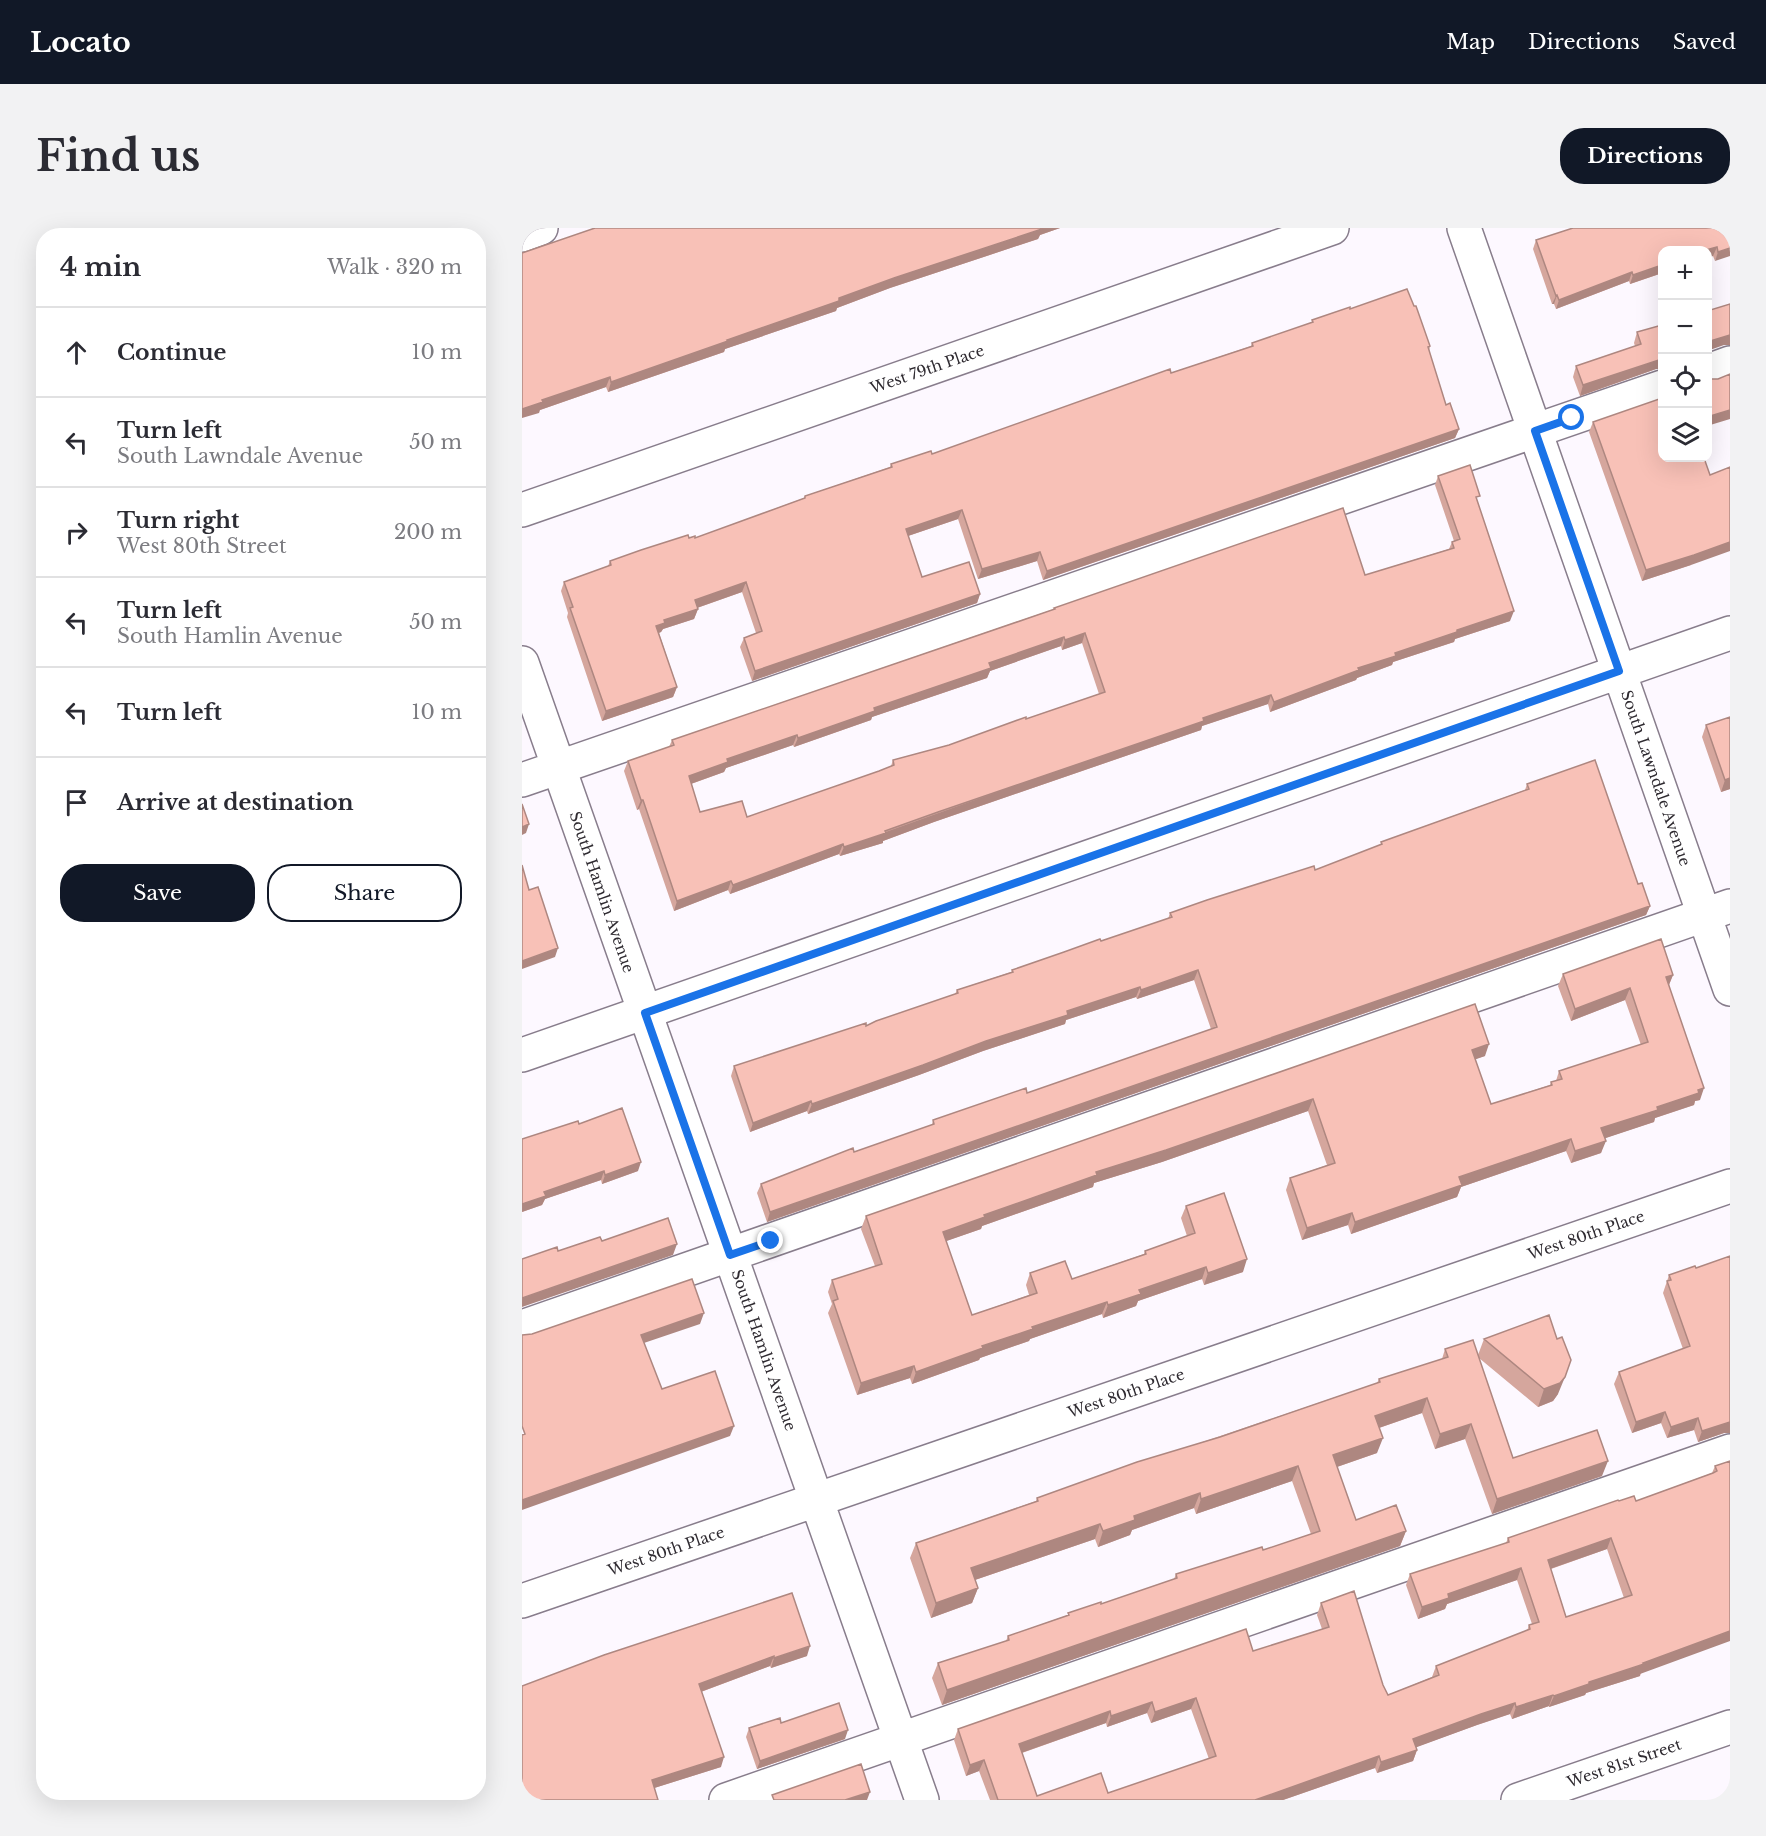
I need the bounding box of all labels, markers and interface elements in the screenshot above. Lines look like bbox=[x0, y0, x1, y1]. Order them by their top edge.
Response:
text: Locato bbox=[30, 25, 131, 60]
text: Map bbox=[1446, 29, 1495, 55]
text: Directions bbox=[1528, 29, 1640, 55]
text: Saved bbox=[1673, 29, 1736, 55]
button: Directions bbox=[1560, 128, 1730, 184]
text: Find us bbox=[36, 130, 200, 182]
map controls bbox=[1658, 246, 1712, 462]
button: + bbox=[1658, 246, 1712, 300]
text: 4 min bbox=[60, 251, 141, 283]
text: Walk · 320 m bbox=[327, 255, 462, 279]
button: − bbox=[1658, 300, 1712, 354]
icon: ahead bbox=[60, 336, 93, 369]
text: Continue bbox=[117, 339, 226, 366]
text: 10 m bbox=[412, 340, 462, 364]
street label: West 79th Place bbox=[866, 341, 987, 398]
button: locate bbox=[1658, 354, 1712, 408]
route start bbox=[1558, 404, 1584, 430]
button: layers bbox=[1658, 408, 1712, 462]
text: Turn left bbox=[117, 417, 222, 444]
icon: left bbox=[60, 426, 93, 459]
text: 50 m bbox=[409, 430, 462, 454]
text: South Lawndale Avenue bbox=[117, 444, 363, 468]
text: Turn right bbox=[117, 507, 239, 534]
icon: right bbox=[60, 516, 93, 549]
text: 200 m bbox=[394, 520, 462, 544]
text: West 80th Street bbox=[117, 534, 286, 558]
text: Turn left bbox=[117, 597, 222, 624]
icon: left bbox=[60, 606, 93, 639]
text: 50 m bbox=[409, 610, 462, 634]
text: South Hamlin Avenue bbox=[117, 624, 343, 648]
street label: South Lawndale Avenue bbox=[1617, 688, 1695, 868]
icon: left bbox=[60, 696, 93, 729]
text: Turn left bbox=[117, 699, 222, 726]
text: 10 m bbox=[412, 700, 462, 724]
icon: arrive bbox=[60, 786, 93, 819]
text: Arrive at destination bbox=[117, 789, 354, 816]
street label: South Hamlin Avenue bbox=[565, 809, 639, 975]
button: Save bbox=[60, 864, 255, 922]
button: Share bbox=[267, 864, 462, 922]
street label: West 80th Place bbox=[1524, 1206, 1647, 1264]
route end bbox=[757, 1227, 783, 1253]
street label: South Hamlin Avenue bbox=[727, 1267, 801, 1433]
street label: West 80th Place bbox=[1064, 1364, 1187, 1422]
street label: West 80th Place bbox=[604, 1522, 727, 1580]
street label: West 81st Street bbox=[1563, 1734, 1684, 1792]

